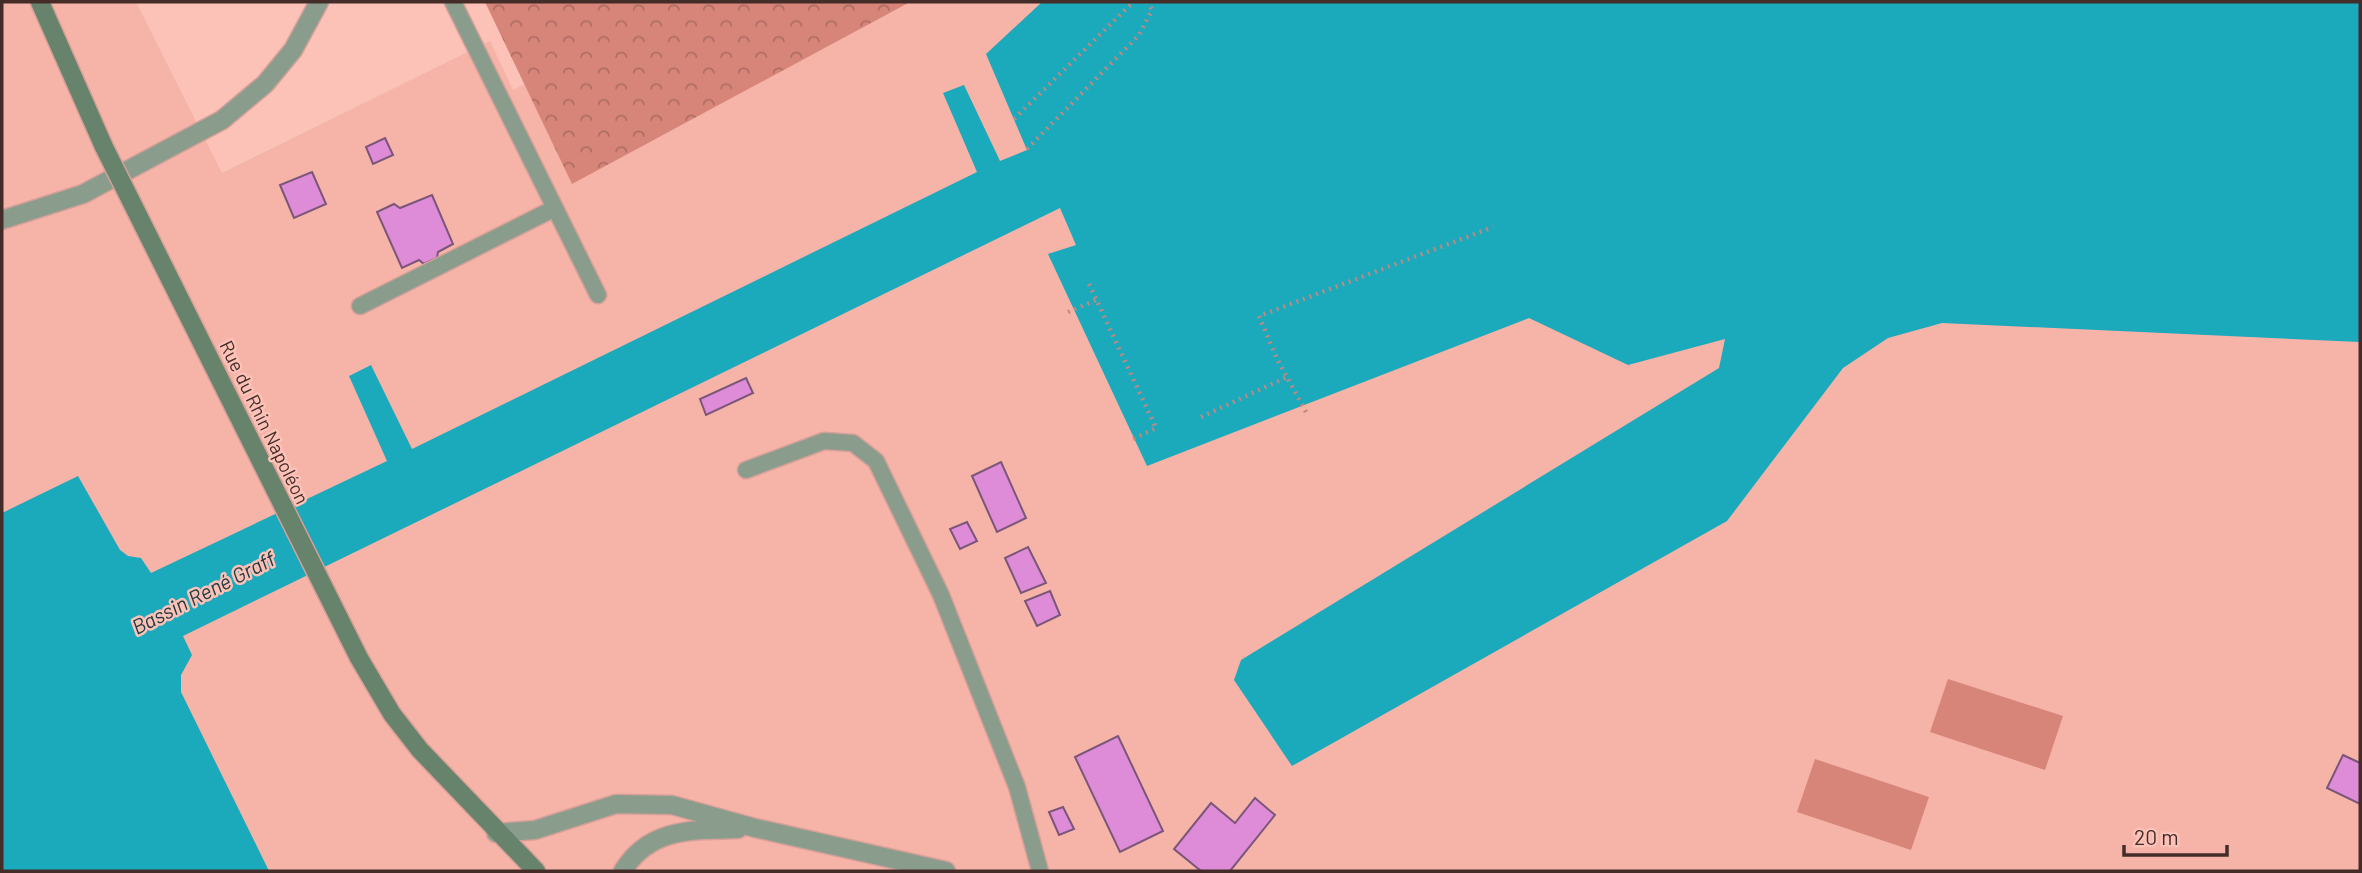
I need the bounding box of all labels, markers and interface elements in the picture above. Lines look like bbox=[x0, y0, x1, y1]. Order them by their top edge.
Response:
street label: Rue du Rhin Napoléon bbox=[215, 336, 315, 508]
water label: Bassin René Graff bbox=[127, 545, 279, 639]
scale bar bbox=[2124, 814, 2227, 858]
text: 20 m bbox=[2134, 824, 2179, 849]

